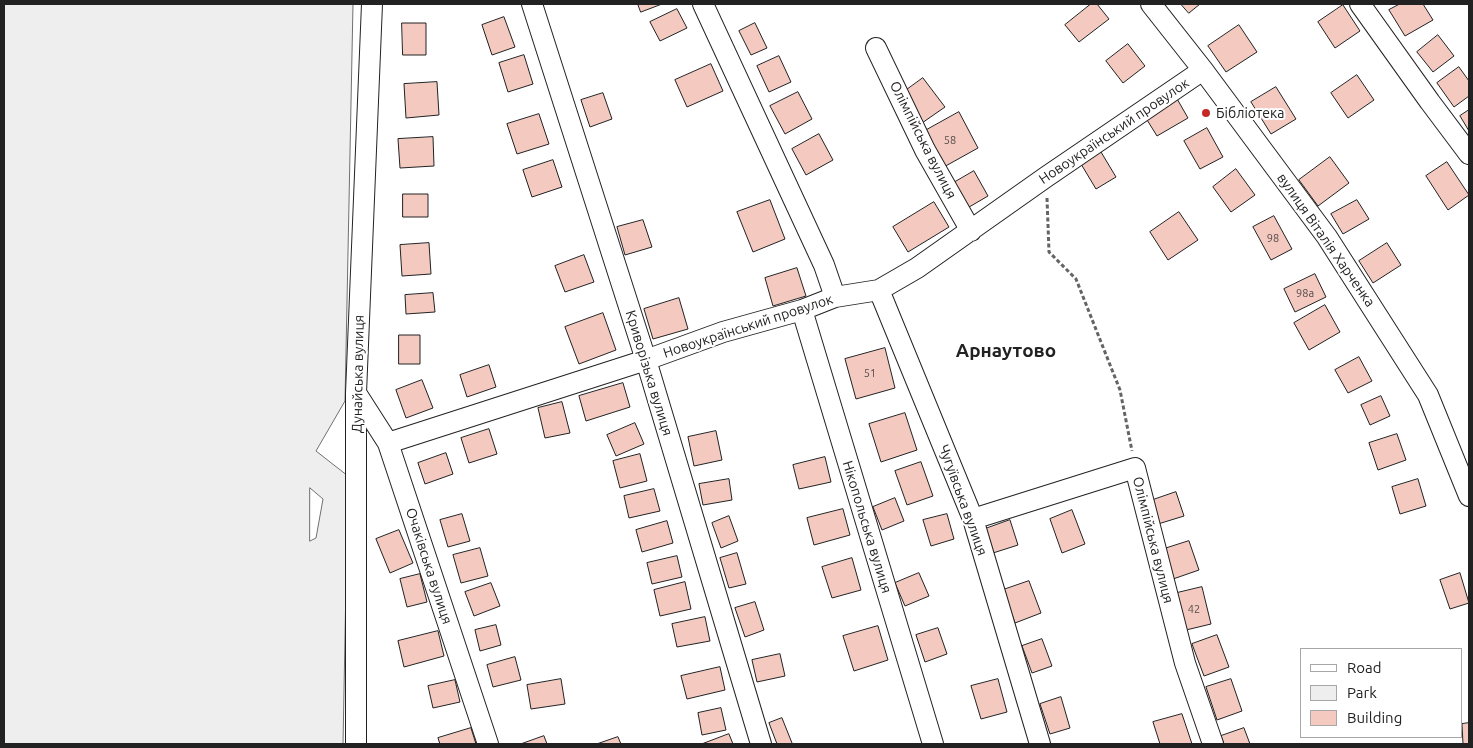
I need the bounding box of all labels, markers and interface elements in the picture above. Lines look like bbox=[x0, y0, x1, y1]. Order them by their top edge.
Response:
street label: Новоукраїнський провулок bbox=[1036, 74, 1192, 188]
street label: Олімпійська вулиця bbox=[886, 78, 960, 202]
place label: Бібліотека bbox=[1216, 105, 1284, 121]
marker: Бібліотека bbox=[1200, 107, 1212, 119]
house number: 58 bbox=[944, 133, 956, 147]
street label: вулиця Віталія Харченка bbox=[1273, 170, 1379, 310]
house number: 98 bbox=[1267, 231, 1279, 245]
house number: 98а bbox=[1296, 286, 1314, 300]
street label: Новоукраїнський провулок bbox=[661, 291, 835, 361]
street label: Криворізька вулиця bbox=[622, 308, 676, 438]
street label: Дунайська вулиця bbox=[349, 315, 367, 433]
district label: Арнаутово bbox=[956, 340, 1056, 362]
house number: 51 bbox=[864, 366, 876, 380]
street label: Чугуївська вулиця bbox=[935, 442, 991, 558]
street label: Нікопольська вулиця bbox=[839, 459, 895, 595]
street label: Олімпійська вулиця bbox=[1129, 475, 1177, 605]
street label: Очаківська вулиця bbox=[402, 506, 456, 626]
house number: 42 bbox=[1188, 602, 1200, 616]
legend bbox=[1300, 648, 1463, 738]
text: Road bbox=[1347, 659, 1382, 676]
text: Park bbox=[1347, 684, 1377, 701]
text: Building bbox=[1347, 709, 1402, 726]

